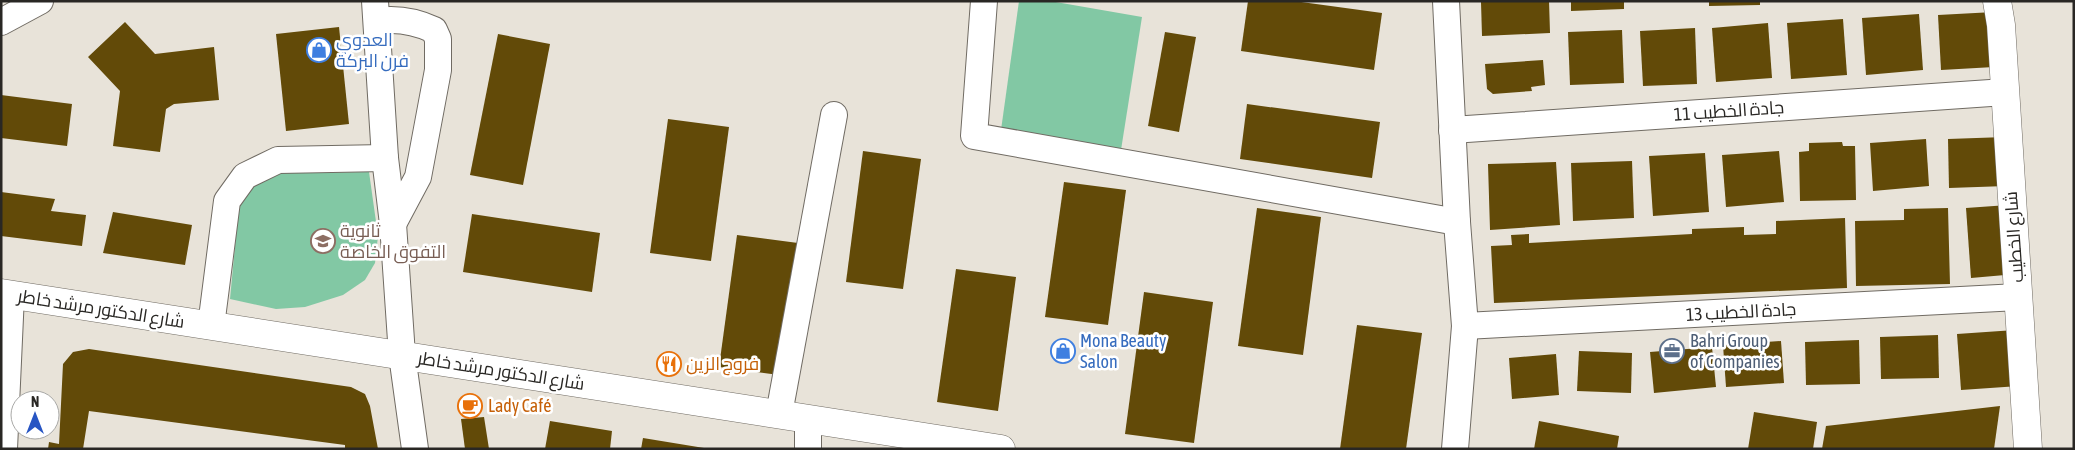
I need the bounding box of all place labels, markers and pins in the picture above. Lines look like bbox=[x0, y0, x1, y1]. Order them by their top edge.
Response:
place label: العدوي فرن البركة bbox=[336, 29, 409, 72]
shop icon: العدوي فرن البركة bbox=[306, 37, 332, 63]
place label: ثانوية التفوق الخاصة bbox=[340, 220, 446, 264]
school or university icon: ثانوية التفوق الخاصة bbox=[310, 228, 336, 254]
place label: Mona Beauty Salon bbox=[1080, 330, 1166, 372]
place label: Bahri Group of Companies bbox=[1690, 330, 1780, 372]
shop icon: Mona Beauty Salon bbox=[1050, 338, 1076, 364]
office icon: Bahri Group of Companies bbox=[1659, 338, 1685, 364]
restaurant icon: فروج الزين bbox=[656, 351, 682, 377]
place label: فروج الزين bbox=[686, 353, 759, 376]
cafe icon: Lady Café bbox=[457, 393, 483, 419]
place label: Lady Café bbox=[488, 395, 551, 416]

